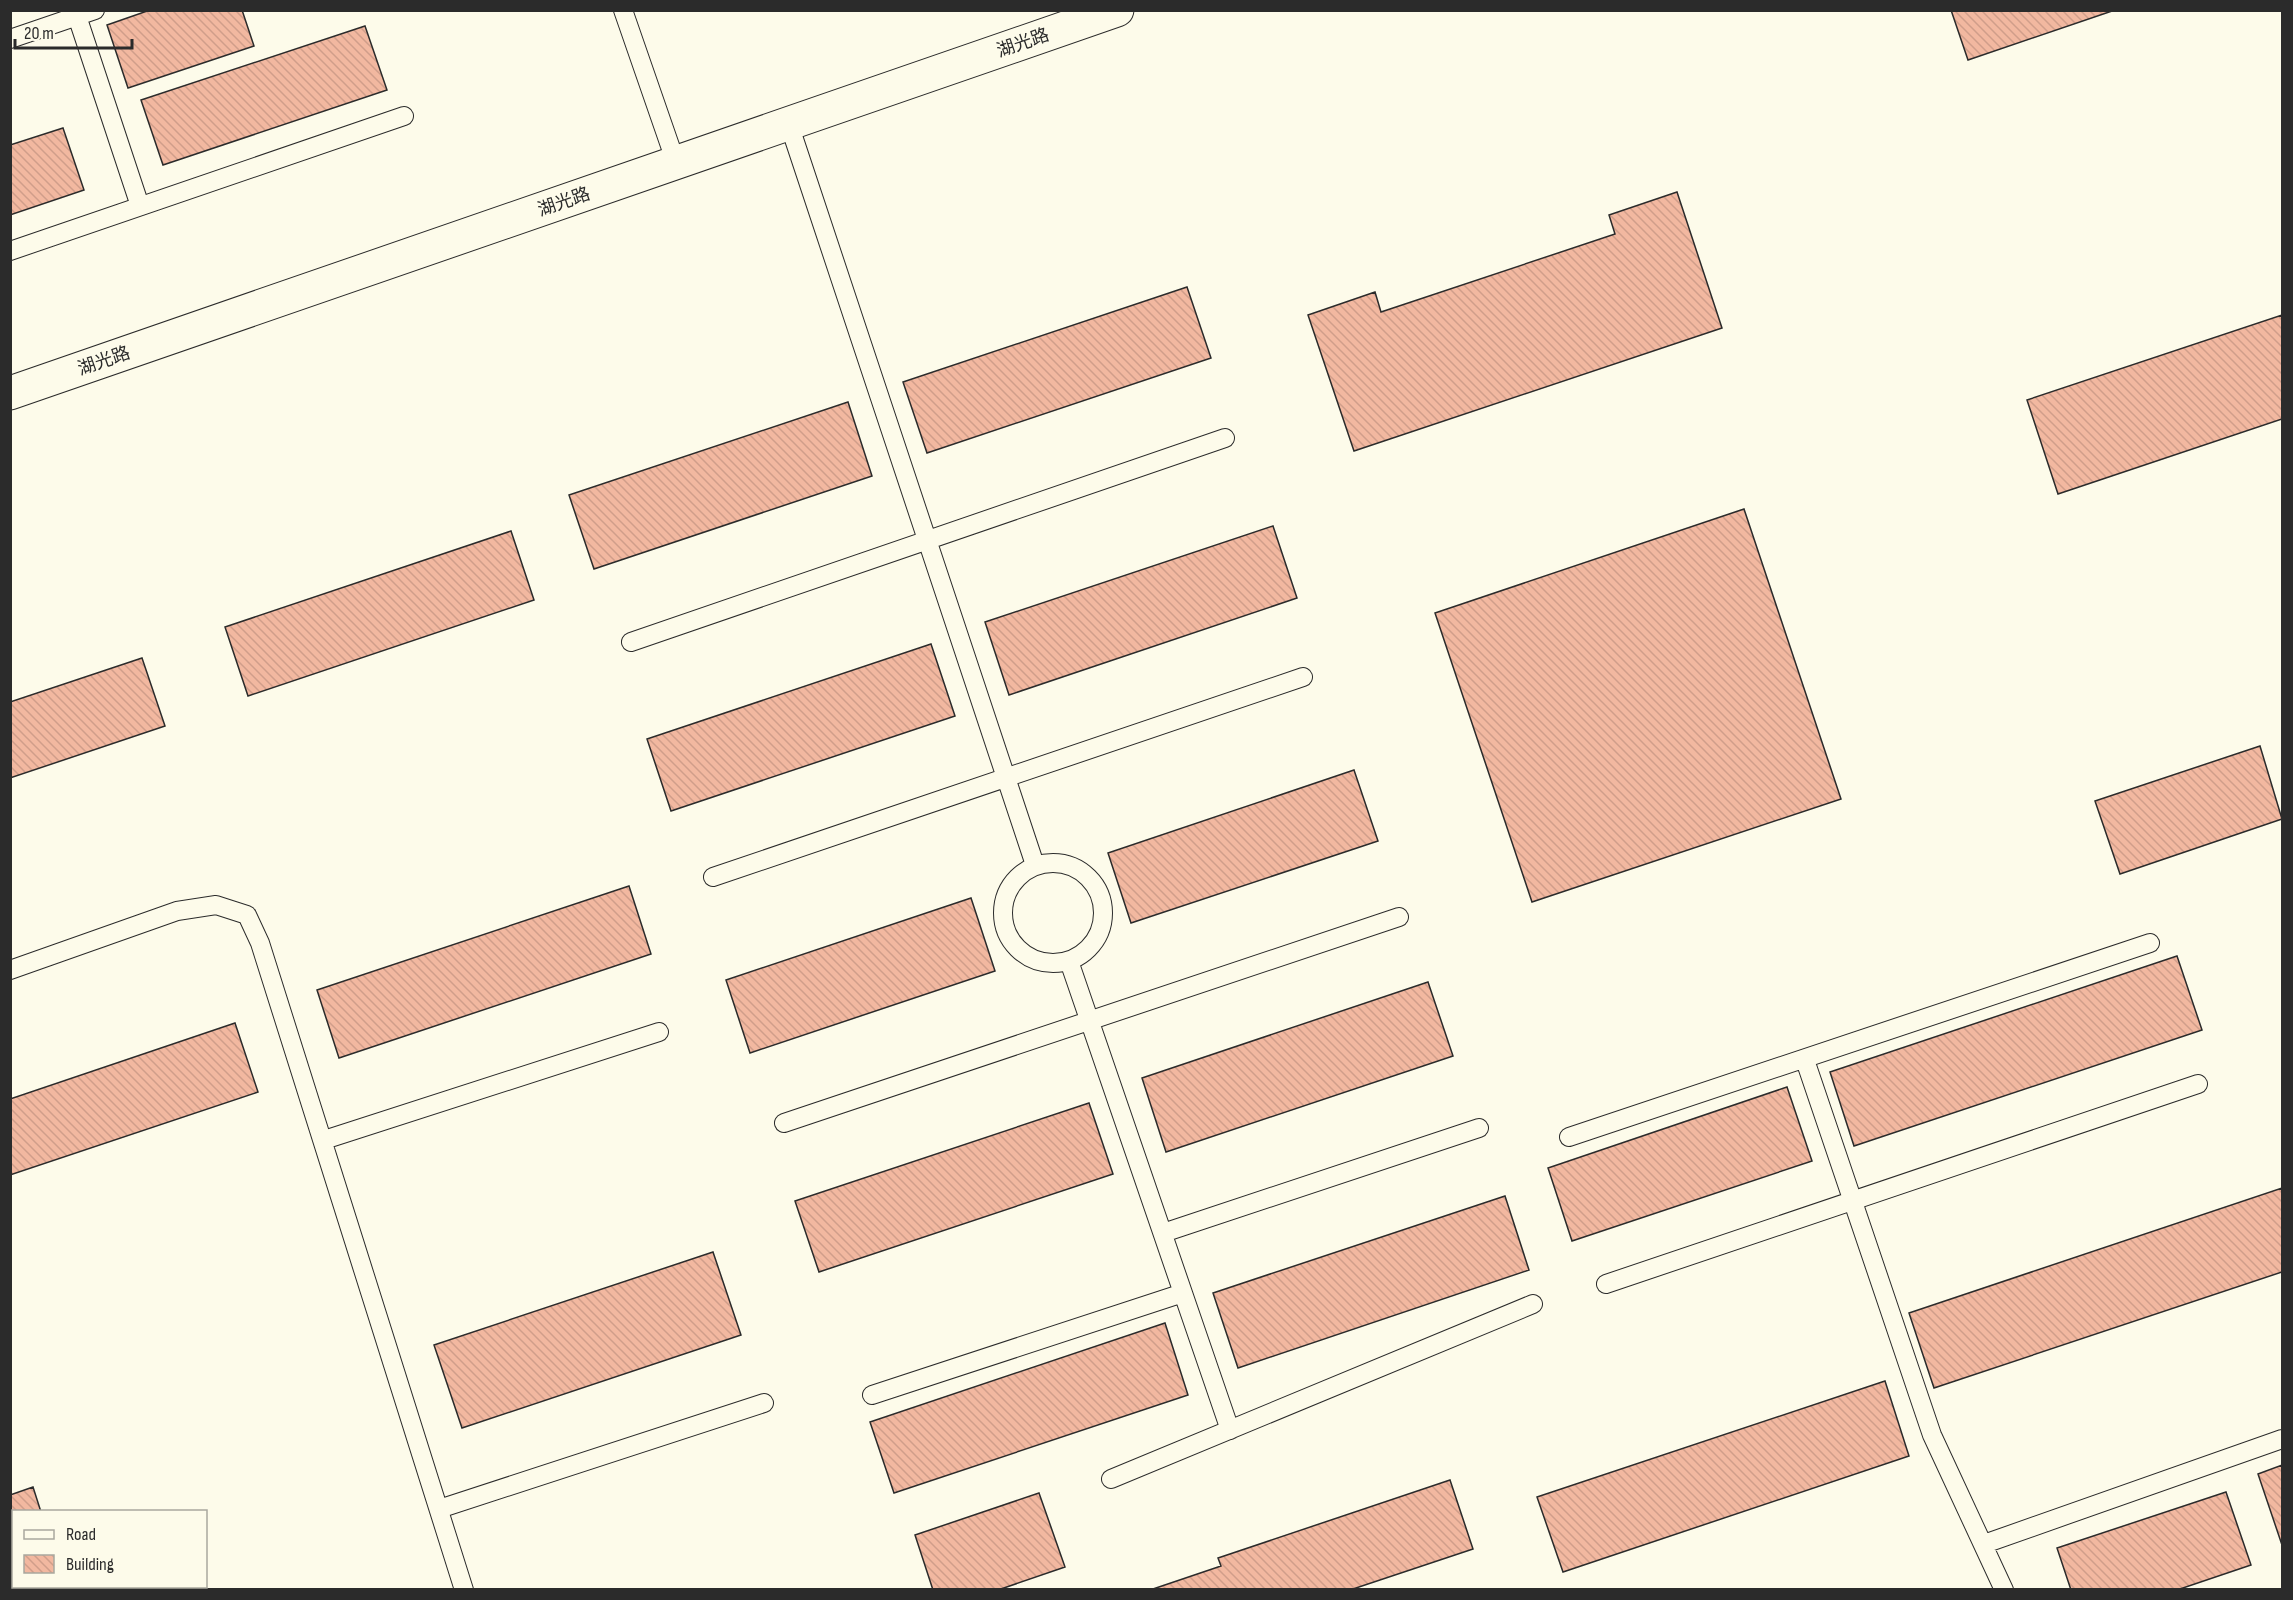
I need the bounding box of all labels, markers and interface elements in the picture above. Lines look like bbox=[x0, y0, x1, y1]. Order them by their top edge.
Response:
scale bar bbox=[15, 12, 132, 50]
text: 20 m bbox=[24, 23, 54, 44]
street label: 湖光路 bbox=[994, 24, 1052, 62]
street label: 湖光路 bbox=[535, 183, 593, 221]
street label: 湖光路 bbox=[75, 342, 133, 380]
legend bbox=[12, 1510, 207, 1588]
text: Road bbox=[66, 1524, 96, 1545]
text: Building bbox=[66, 1554, 114, 1575]

